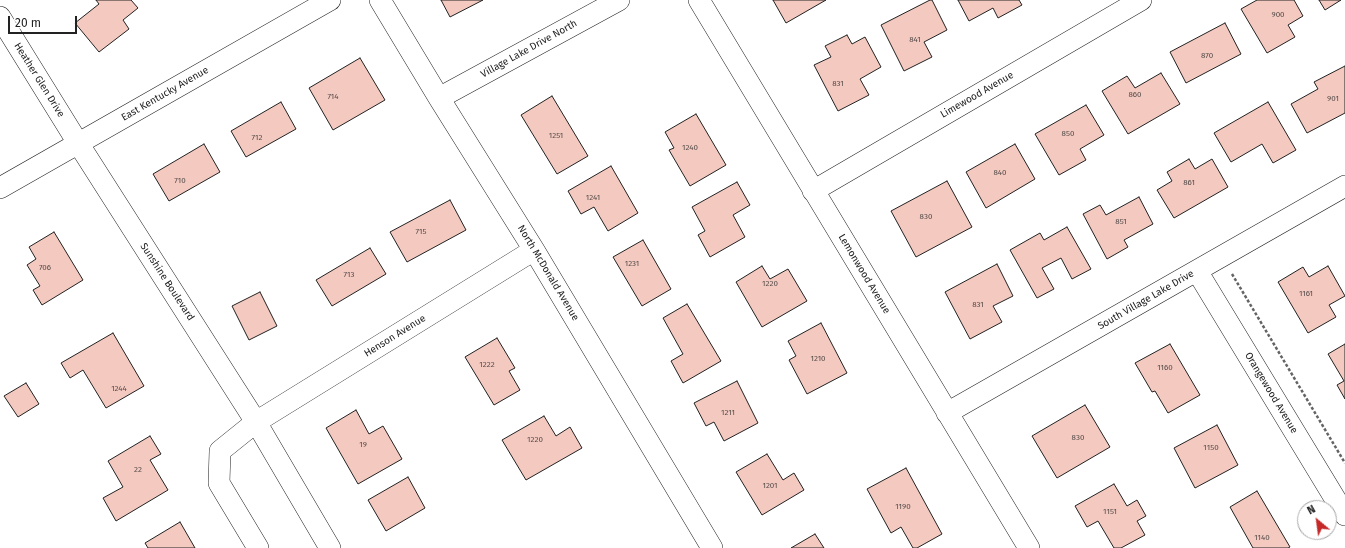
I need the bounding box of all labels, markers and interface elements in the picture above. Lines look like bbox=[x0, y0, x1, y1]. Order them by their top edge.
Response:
scale bar bbox=[10, 8, 79, 34]
house number: 900 bbox=[1271, 10, 1285, 20]
text: 20 m bbox=[15, 16, 41, 30]
street label: Village Lake Drive North bbox=[479, 18, 579, 80]
house number: 841 bbox=[909, 35, 921, 45]
street label: Heather Glen Drive bbox=[11, 41, 67, 119]
house number: 870 bbox=[1201, 51, 1213, 61]
street label: East Kentucky Avenue bbox=[119, 64, 211, 124]
street label: Limewood Avenue bbox=[938, 69, 1016, 121]
house number: 831 bbox=[832, 79, 844, 89]
house number: 860 bbox=[1128, 90, 1142, 100]
house number: 714 bbox=[327, 92, 339, 102]
house number: 901 bbox=[1327, 94, 1339, 104]
house number: 850 bbox=[1062, 129, 1074, 139]
house number: 1251 bbox=[549, 131, 563, 141]
house number: 712 bbox=[252, 133, 262, 143]
house number: 1240 bbox=[682, 143, 698, 153]
house number: 840 bbox=[993, 168, 1007, 178]
house number: 710 bbox=[174, 176, 186, 186]
house number: 861 bbox=[1183, 178, 1195, 188]
house number: 1241 bbox=[586, 193, 600, 203]
house number: 830 bbox=[920, 212, 932, 222]
house number: 851 bbox=[1115, 217, 1127, 227]
street label: North McDonald Avenue bbox=[515, 223, 581, 323]
house number: 715 bbox=[416, 227, 426, 237]
street label: Lemonwood Avenue bbox=[835, 232, 893, 316]
street label: Sunshine Boulevard bbox=[137, 241, 197, 323]
house number: 1231 bbox=[625, 259, 639, 269]
house number: 706 bbox=[39, 263, 51, 273]
street label: South Village Lake Drive bbox=[1096, 268, 1196, 332]
house number: 713 bbox=[344, 270, 354, 280]
house number: 1220 bbox=[762, 279, 778, 289]
house number: 1161 bbox=[1299, 289, 1313, 299]
house number: 831 bbox=[972, 300, 984, 310]
street label: Henson Avenue bbox=[362, 312, 428, 360]
street label: Orangewood Avenue bbox=[1242, 350, 1300, 436]
house number: 1210 bbox=[810, 354, 826, 364]
house number: 1222 bbox=[479, 360, 495, 370]
house number: 1160 bbox=[1157, 363, 1173, 373]
house number: 1244 bbox=[111, 384, 127, 394]
house number: 1211 bbox=[721, 408, 735, 418]
house number: 830 bbox=[1072, 433, 1084, 443]
house number: 1220 bbox=[527, 435, 543, 445]
house number: 19 bbox=[359, 440, 367, 450]
house number: 1150 bbox=[1203, 443, 1219, 453]
house number: 22 bbox=[134, 465, 142, 475]
house number: 1201 bbox=[762, 481, 778, 491]
north arrow bbox=[1297, 500, 1337, 540]
house number: 1190 bbox=[895, 502, 911, 512]
text: N bbox=[1305, 502, 1318, 517]
house number: 1151 bbox=[1103, 507, 1117, 517]
house number: 1140 bbox=[1254, 533, 1270, 543]

